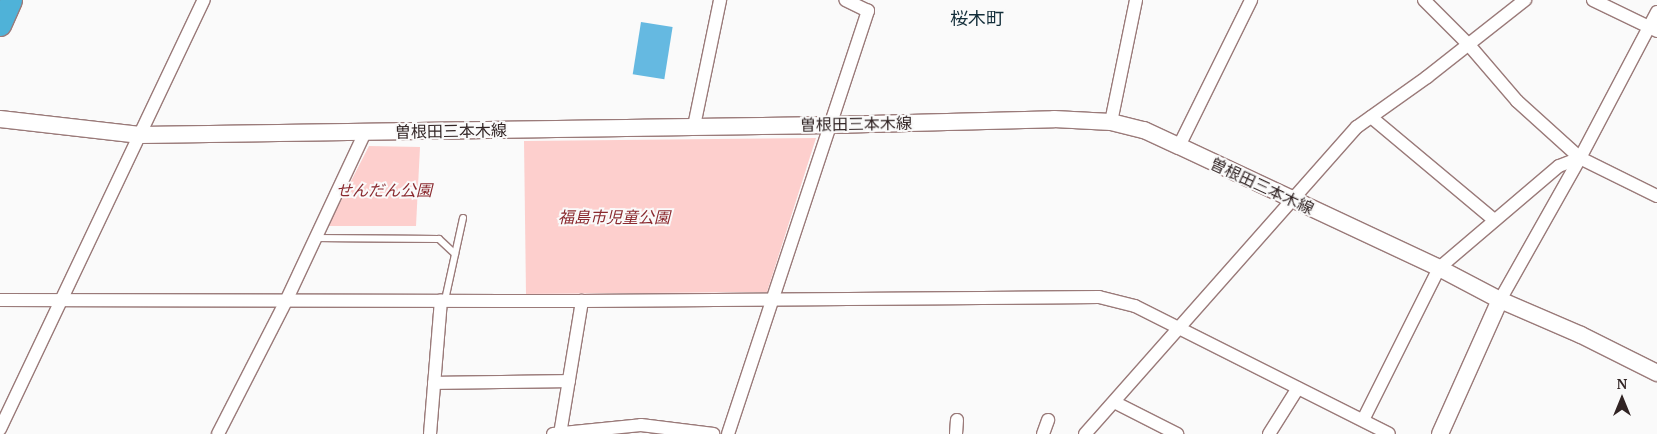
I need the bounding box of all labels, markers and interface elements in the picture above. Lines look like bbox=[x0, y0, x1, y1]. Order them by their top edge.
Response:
district label: 桜木町 bbox=[950, 7, 1004, 29]
street label: 曽根田三本木線 bbox=[800, 113, 912, 135]
street label: 曽根田三本木線 bbox=[395, 120, 507, 142]
street label: 曽根田三本木線 bbox=[1207, 154, 1317, 218]
park label: せんだん公園 bbox=[336, 180, 432, 200]
park label: 福島市児童公園 bbox=[558, 207, 670, 227]
north arrow bbox=[1597, 374, 1647, 424]
text: N bbox=[1617, 374, 1627, 393]

